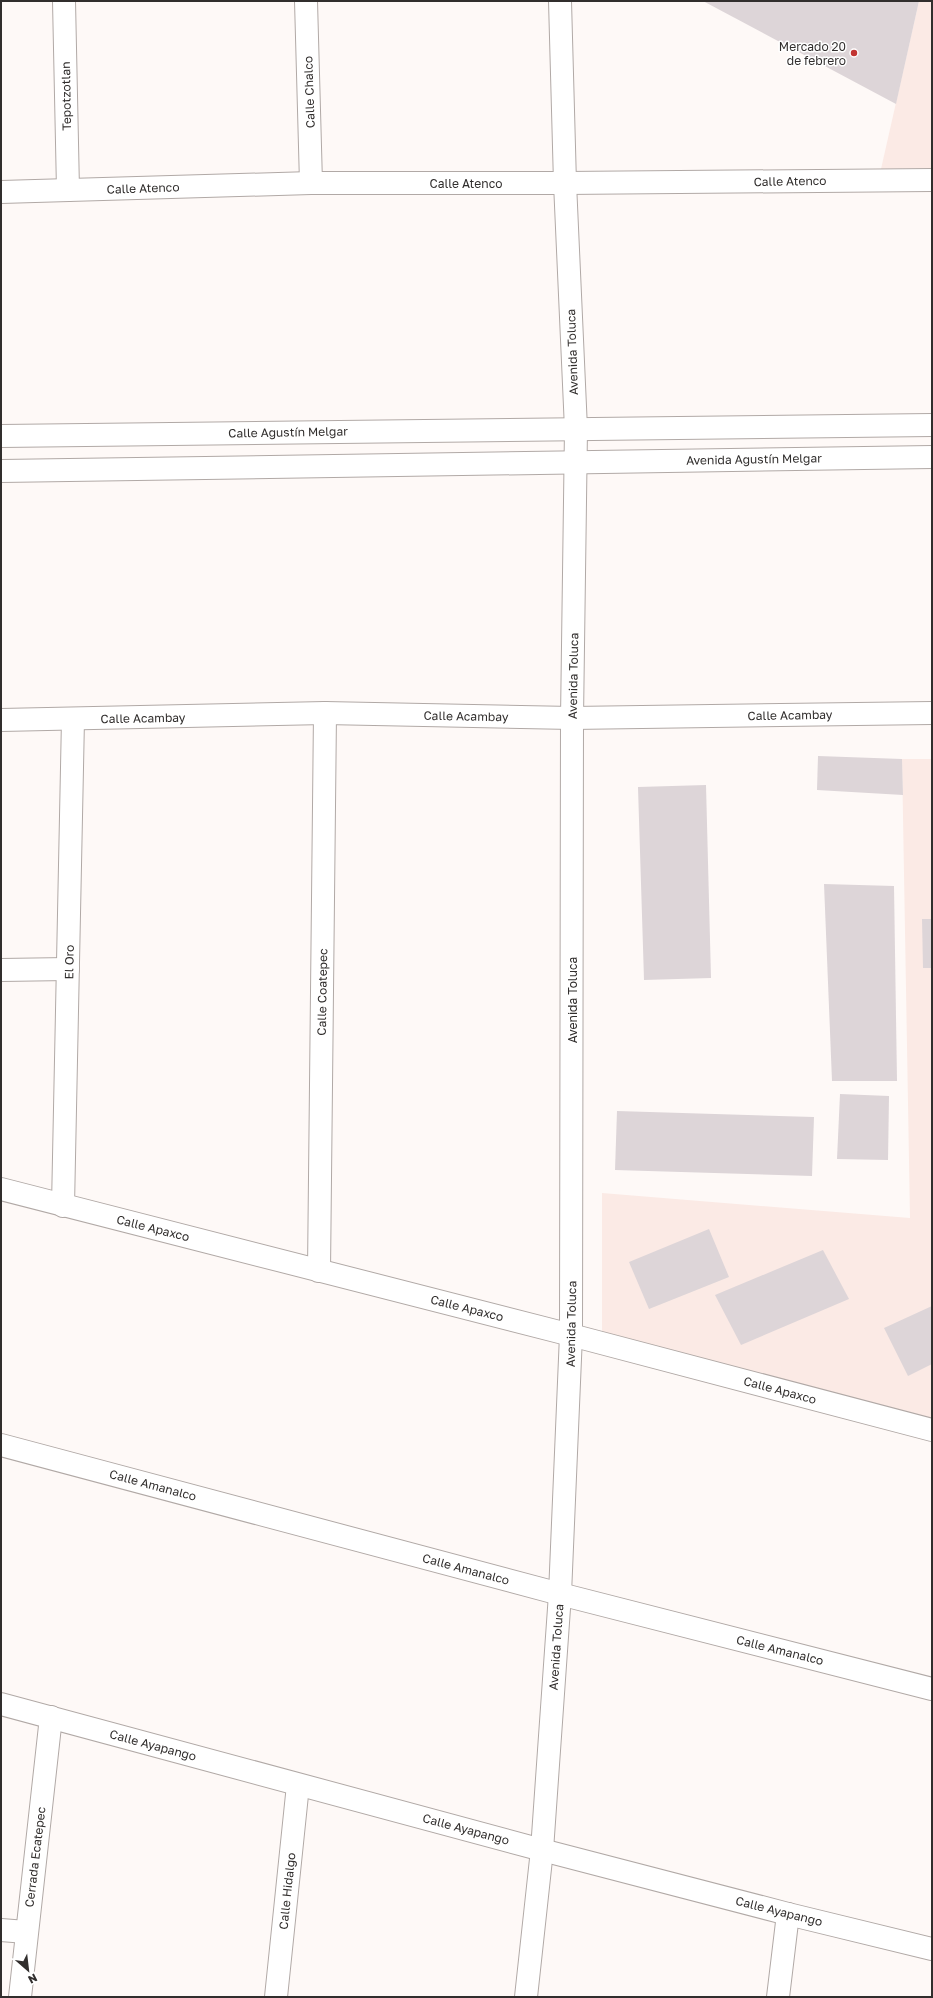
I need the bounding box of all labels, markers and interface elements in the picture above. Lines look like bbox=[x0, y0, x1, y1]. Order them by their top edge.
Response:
place label: Mercado 20 de febrero bbox=[779, 39, 846, 68]
marker: Mercado 20 de febrero bbox=[849, 48, 859, 58]
street label: Calle Chalco bbox=[300, 56, 318, 128]
street label: Tepotzotlan bbox=[58, 61, 74, 131]
street label: Calle Atenco bbox=[753, 173, 827, 189]
street label: Calle Atenco bbox=[430, 176, 502, 191]
street label: Calle Atenco bbox=[106, 179, 180, 197]
street label: Avenida Toluca bbox=[563, 309, 581, 395]
street label: Calle Agustín Melgar bbox=[228, 423, 348, 441]
street label: Avenida Agustín Melgar bbox=[686, 450, 822, 468]
street label: Avenida Toluca bbox=[565, 633, 581, 719]
street label: Calle Acambay bbox=[747, 707, 833, 723]
street label: Calle Acambay bbox=[423, 708, 509, 724]
street label: Calle Acambay bbox=[100, 710, 186, 726]
street label: El Oro bbox=[61, 944, 77, 980]
street label: Calle Coatepec bbox=[314, 948, 330, 1036]
street label: Avenida Toluca bbox=[565, 957, 580, 1043]
street label: Calle Apaxco bbox=[115, 1212, 191, 1244]
street label: Avenida Toluca bbox=[563, 1281, 579, 1367]
street label: Calle Apaxco bbox=[429, 1292, 505, 1324]
street label: Calle Apaxco bbox=[742, 1373, 818, 1407]
street label: Calle Amanalco bbox=[108, 1466, 198, 1504]
street label: Calle Amanalco bbox=[421, 1550, 511, 1588]
street label: Avenida Toluca bbox=[546, 1603, 566, 1691]
street label: Calle Amanalco bbox=[735, 1632, 825, 1668]
street label: Calle Ayapango bbox=[108, 1726, 198, 1764]
street label: Cerrada Ecatepec bbox=[21, 1805, 49, 1908]
street label: Calle Ayapango bbox=[421, 1810, 511, 1848]
street label: Calle Hidalgo bbox=[276, 1852, 298, 1930]
street label: Calle Ayapango bbox=[734, 1893, 824, 1929]
north arrow bbox=[8, 1950, 48, 1990]
text: N bbox=[26, 1972, 40, 1987]

